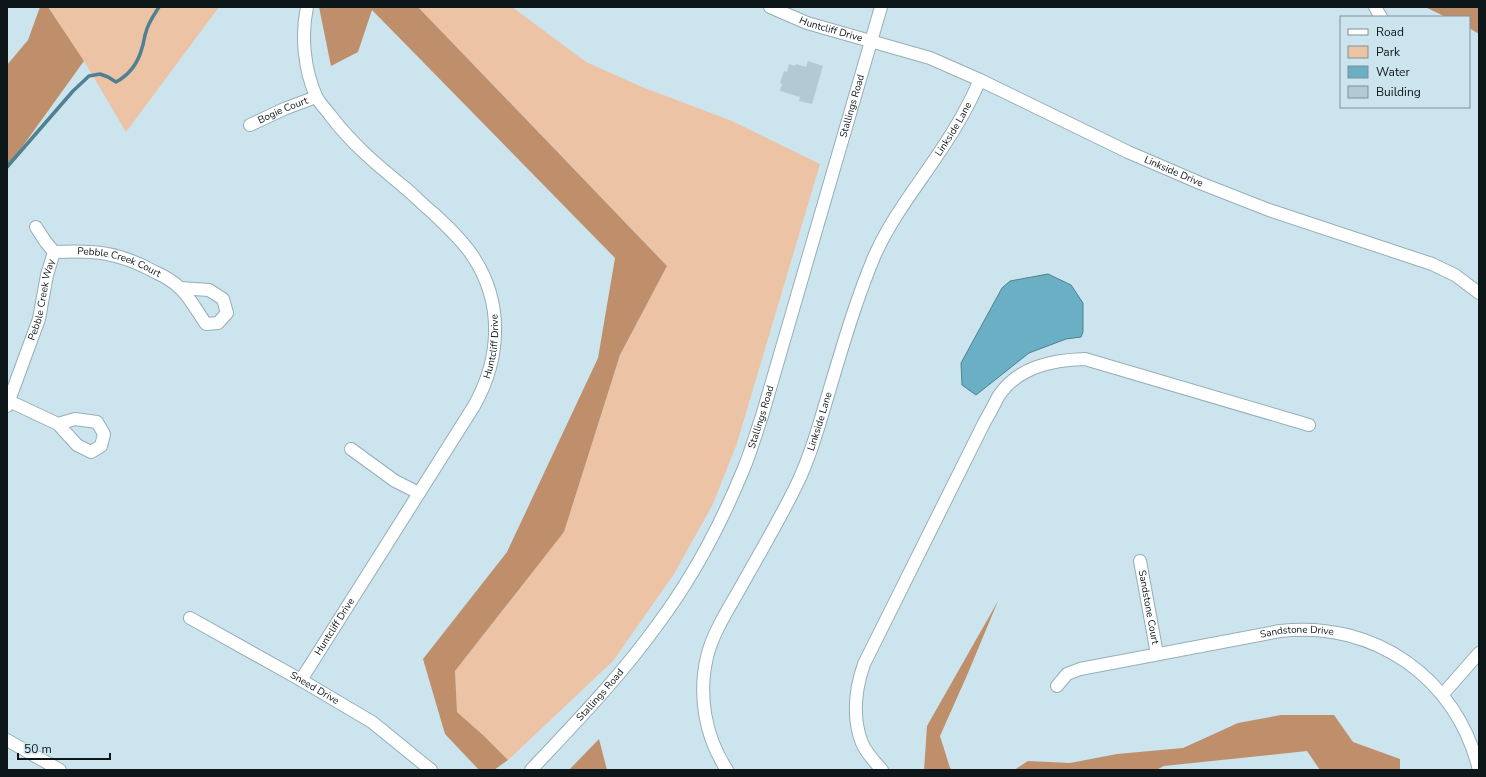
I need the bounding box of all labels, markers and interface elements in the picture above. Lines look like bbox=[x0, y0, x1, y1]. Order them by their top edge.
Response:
street label: Huntcliff Drive bbox=[797, 13, 864, 45]
legend bbox=[1340, 16, 1470, 108]
text: Road bbox=[1376, 24, 1404, 40]
text: Park bbox=[1376, 44, 1401, 60]
text: Water bbox=[1376, 64, 1410, 80]
street label: Stallings Road bbox=[836, 73, 868, 139]
text: Building bbox=[1376, 84, 1421, 100]
street label: Bogie Court bbox=[255, 93, 310, 127]
street label: Linkside Lane bbox=[932, 100, 975, 159]
street label: Linkside Drive bbox=[1142, 153, 1205, 191]
street label: Pebble Creek Court bbox=[77, 244, 164, 281]
street label: Pebble Creek Way bbox=[25, 257, 59, 342]
street label: Huntcliff Drive bbox=[480, 314, 502, 380]
street label: Stallings Road bbox=[745, 384, 778, 450]
street label: Linkside Lane bbox=[804, 390, 836, 453]
street label: Sandstone Court bbox=[1135, 569, 1162, 646]
street label: Huntcliff Drive bbox=[311, 595, 358, 658]
street label: Sandstone Drive bbox=[1259, 623, 1335, 642]
street label: Stallings Road bbox=[573, 666, 627, 724]
street label: Sneed Drive bbox=[288, 668, 342, 708]
scale bar bbox=[18, 735, 110, 761]
text: 50 m bbox=[24, 741, 52, 757]

